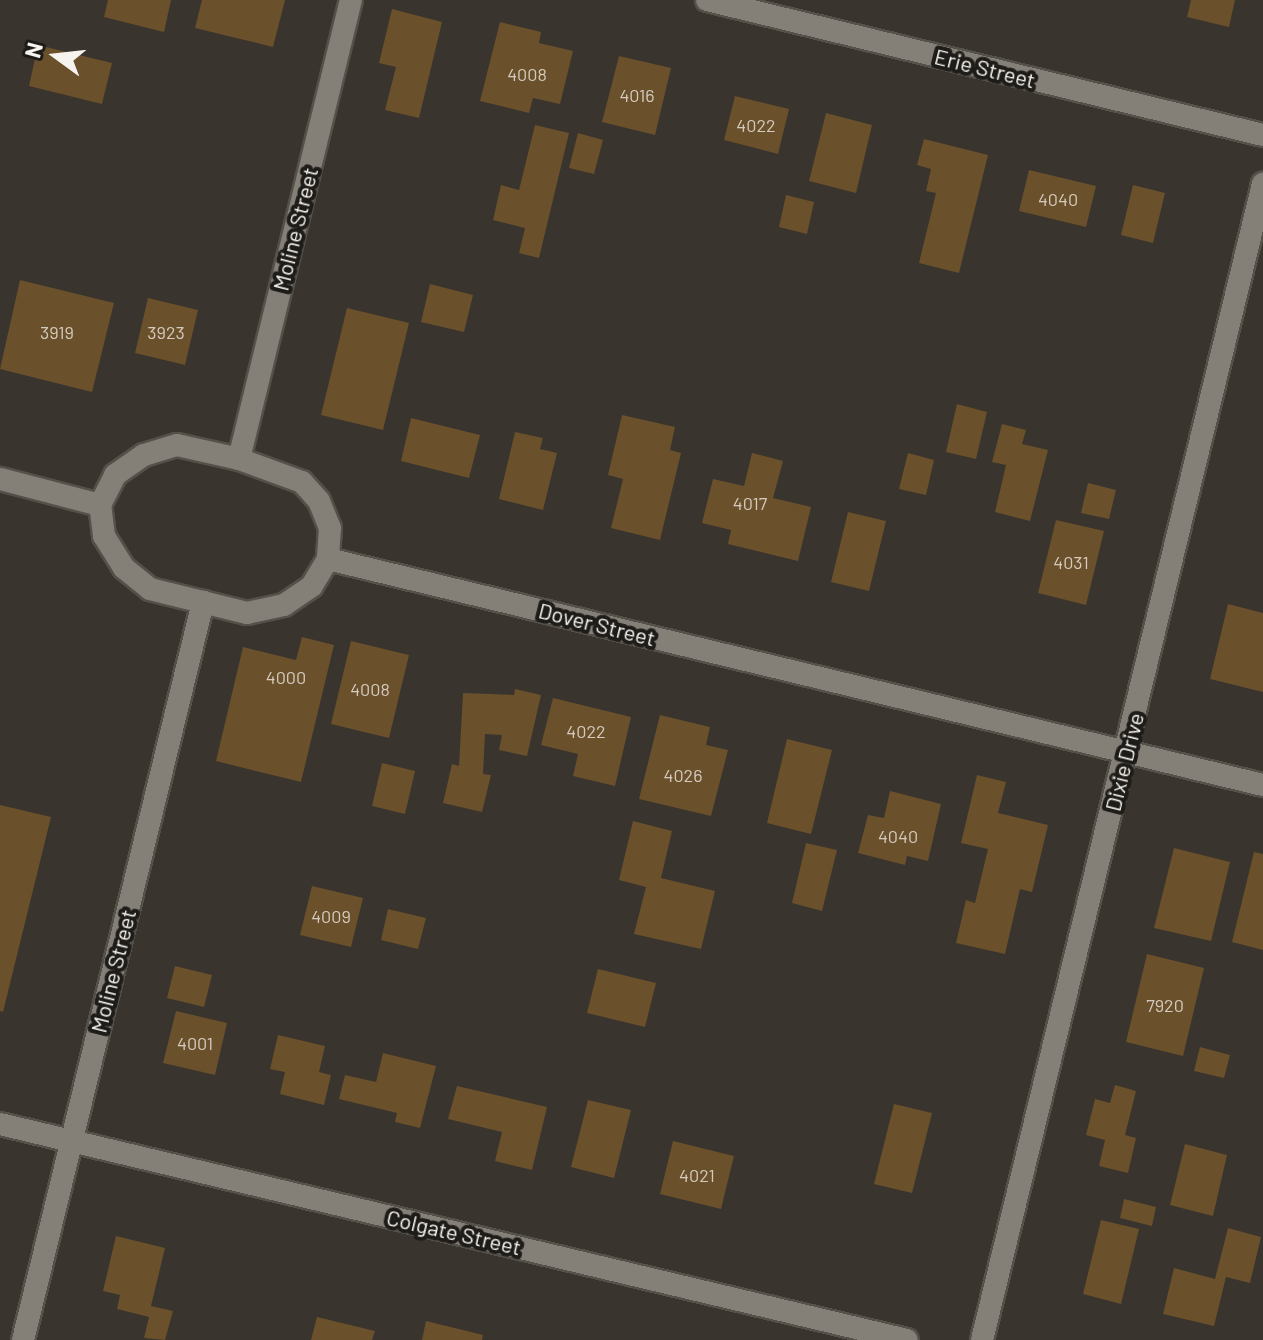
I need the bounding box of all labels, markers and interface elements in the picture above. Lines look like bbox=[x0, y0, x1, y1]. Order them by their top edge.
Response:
north arrow bbox=[16, 16, 96, 96]
text: N bbox=[18, 39, 47, 60]
street label: Erie Street bbox=[932, 43, 1038, 93]
house number: 4008 bbox=[507, 63, 547, 85]
house number: 4016 bbox=[619, 84, 655, 106]
house number: 4022 bbox=[736, 114, 776, 136]
street label: Moline Street bbox=[267, 165, 323, 293]
house number: 4040 bbox=[1038, 188, 1078, 210]
house number: 3919 bbox=[40, 321, 74, 343]
house number: 3923 bbox=[147, 321, 185, 343]
house number: 4017 bbox=[733, 492, 767, 514]
house number: 4031 bbox=[1053, 551, 1089, 573]
street label: Dover Street bbox=[536, 597, 658, 651]
house number: 4000 bbox=[266, 666, 306, 688]
house number: 4008 bbox=[350, 678, 390, 700]
street label: Dixie Drive bbox=[1099, 710, 1149, 814]
house number: 4022 bbox=[566, 720, 606, 742]
house number: 4026 bbox=[663, 764, 703, 786]
house number: 4040 bbox=[878, 825, 918, 847]
house number: 4009 bbox=[311, 905, 351, 927]
street label: Moline Street bbox=[85, 907, 141, 1035]
house number: 7920 bbox=[1146, 994, 1184, 1016]
house number: 4001 bbox=[177, 1032, 213, 1054]
house number: 4021 bbox=[679, 1164, 715, 1186]
street label: Colgate Street bbox=[384, 1204, 524, 1260]

